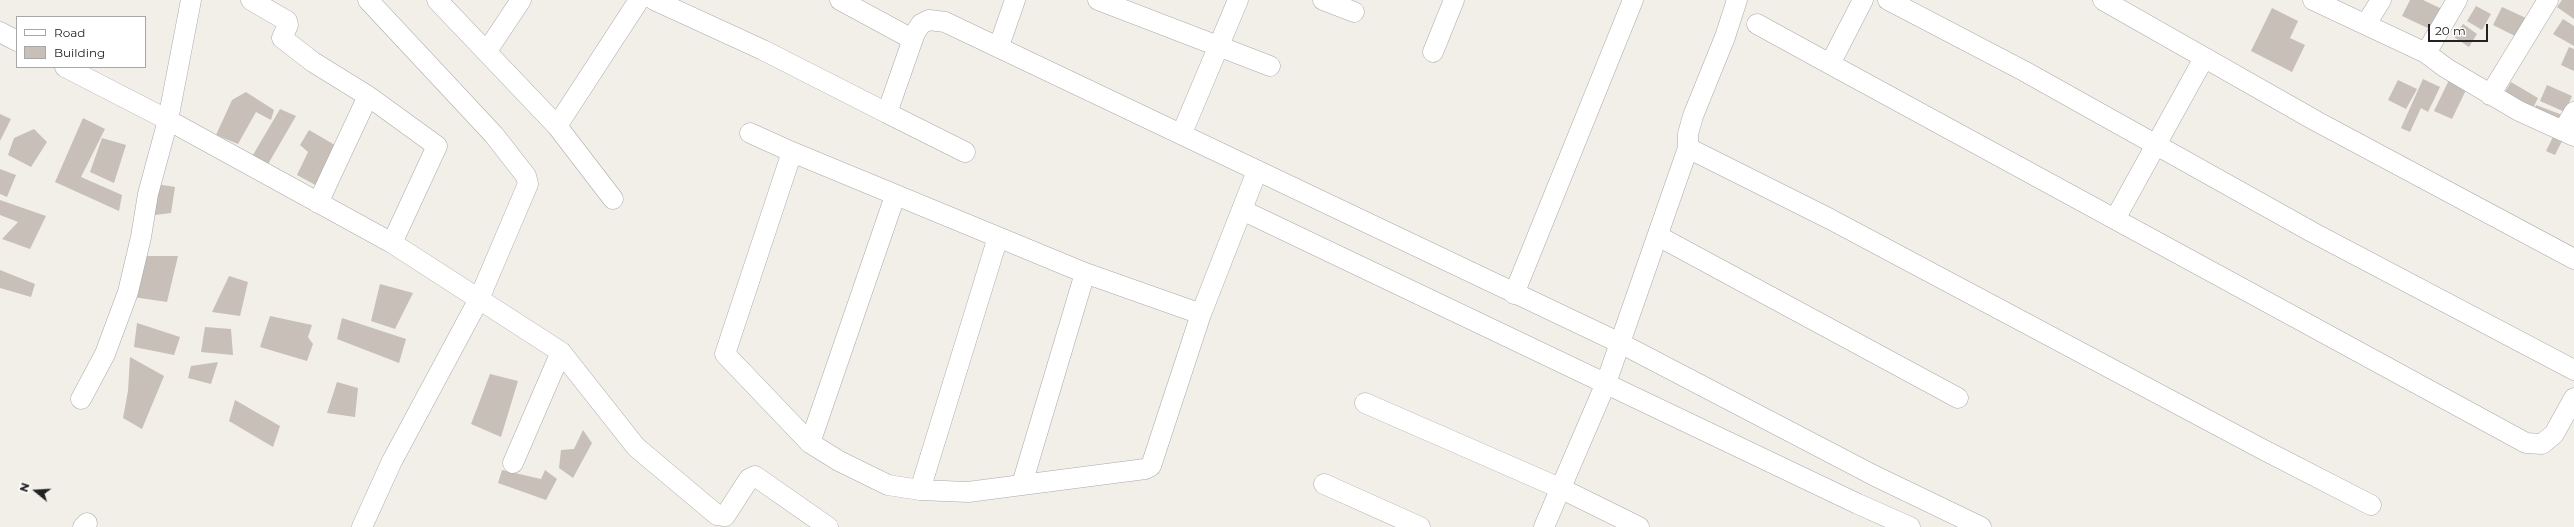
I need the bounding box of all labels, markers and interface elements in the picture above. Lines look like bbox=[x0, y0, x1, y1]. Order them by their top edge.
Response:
legend bbox=[16, 16, 146, 68]
scale bar bbox=[2430, 16, 2490, 42]
text: 20 m bbox=[2435, 23, 2466, 38]
text: Road bbox=[54, 25, 85, 40]
text: Building bbox=[54, 45, 105, 60]
north arrow bbox=[16, 471, 56, 511]
text: N bbox=[17, 481, 33, 494]

